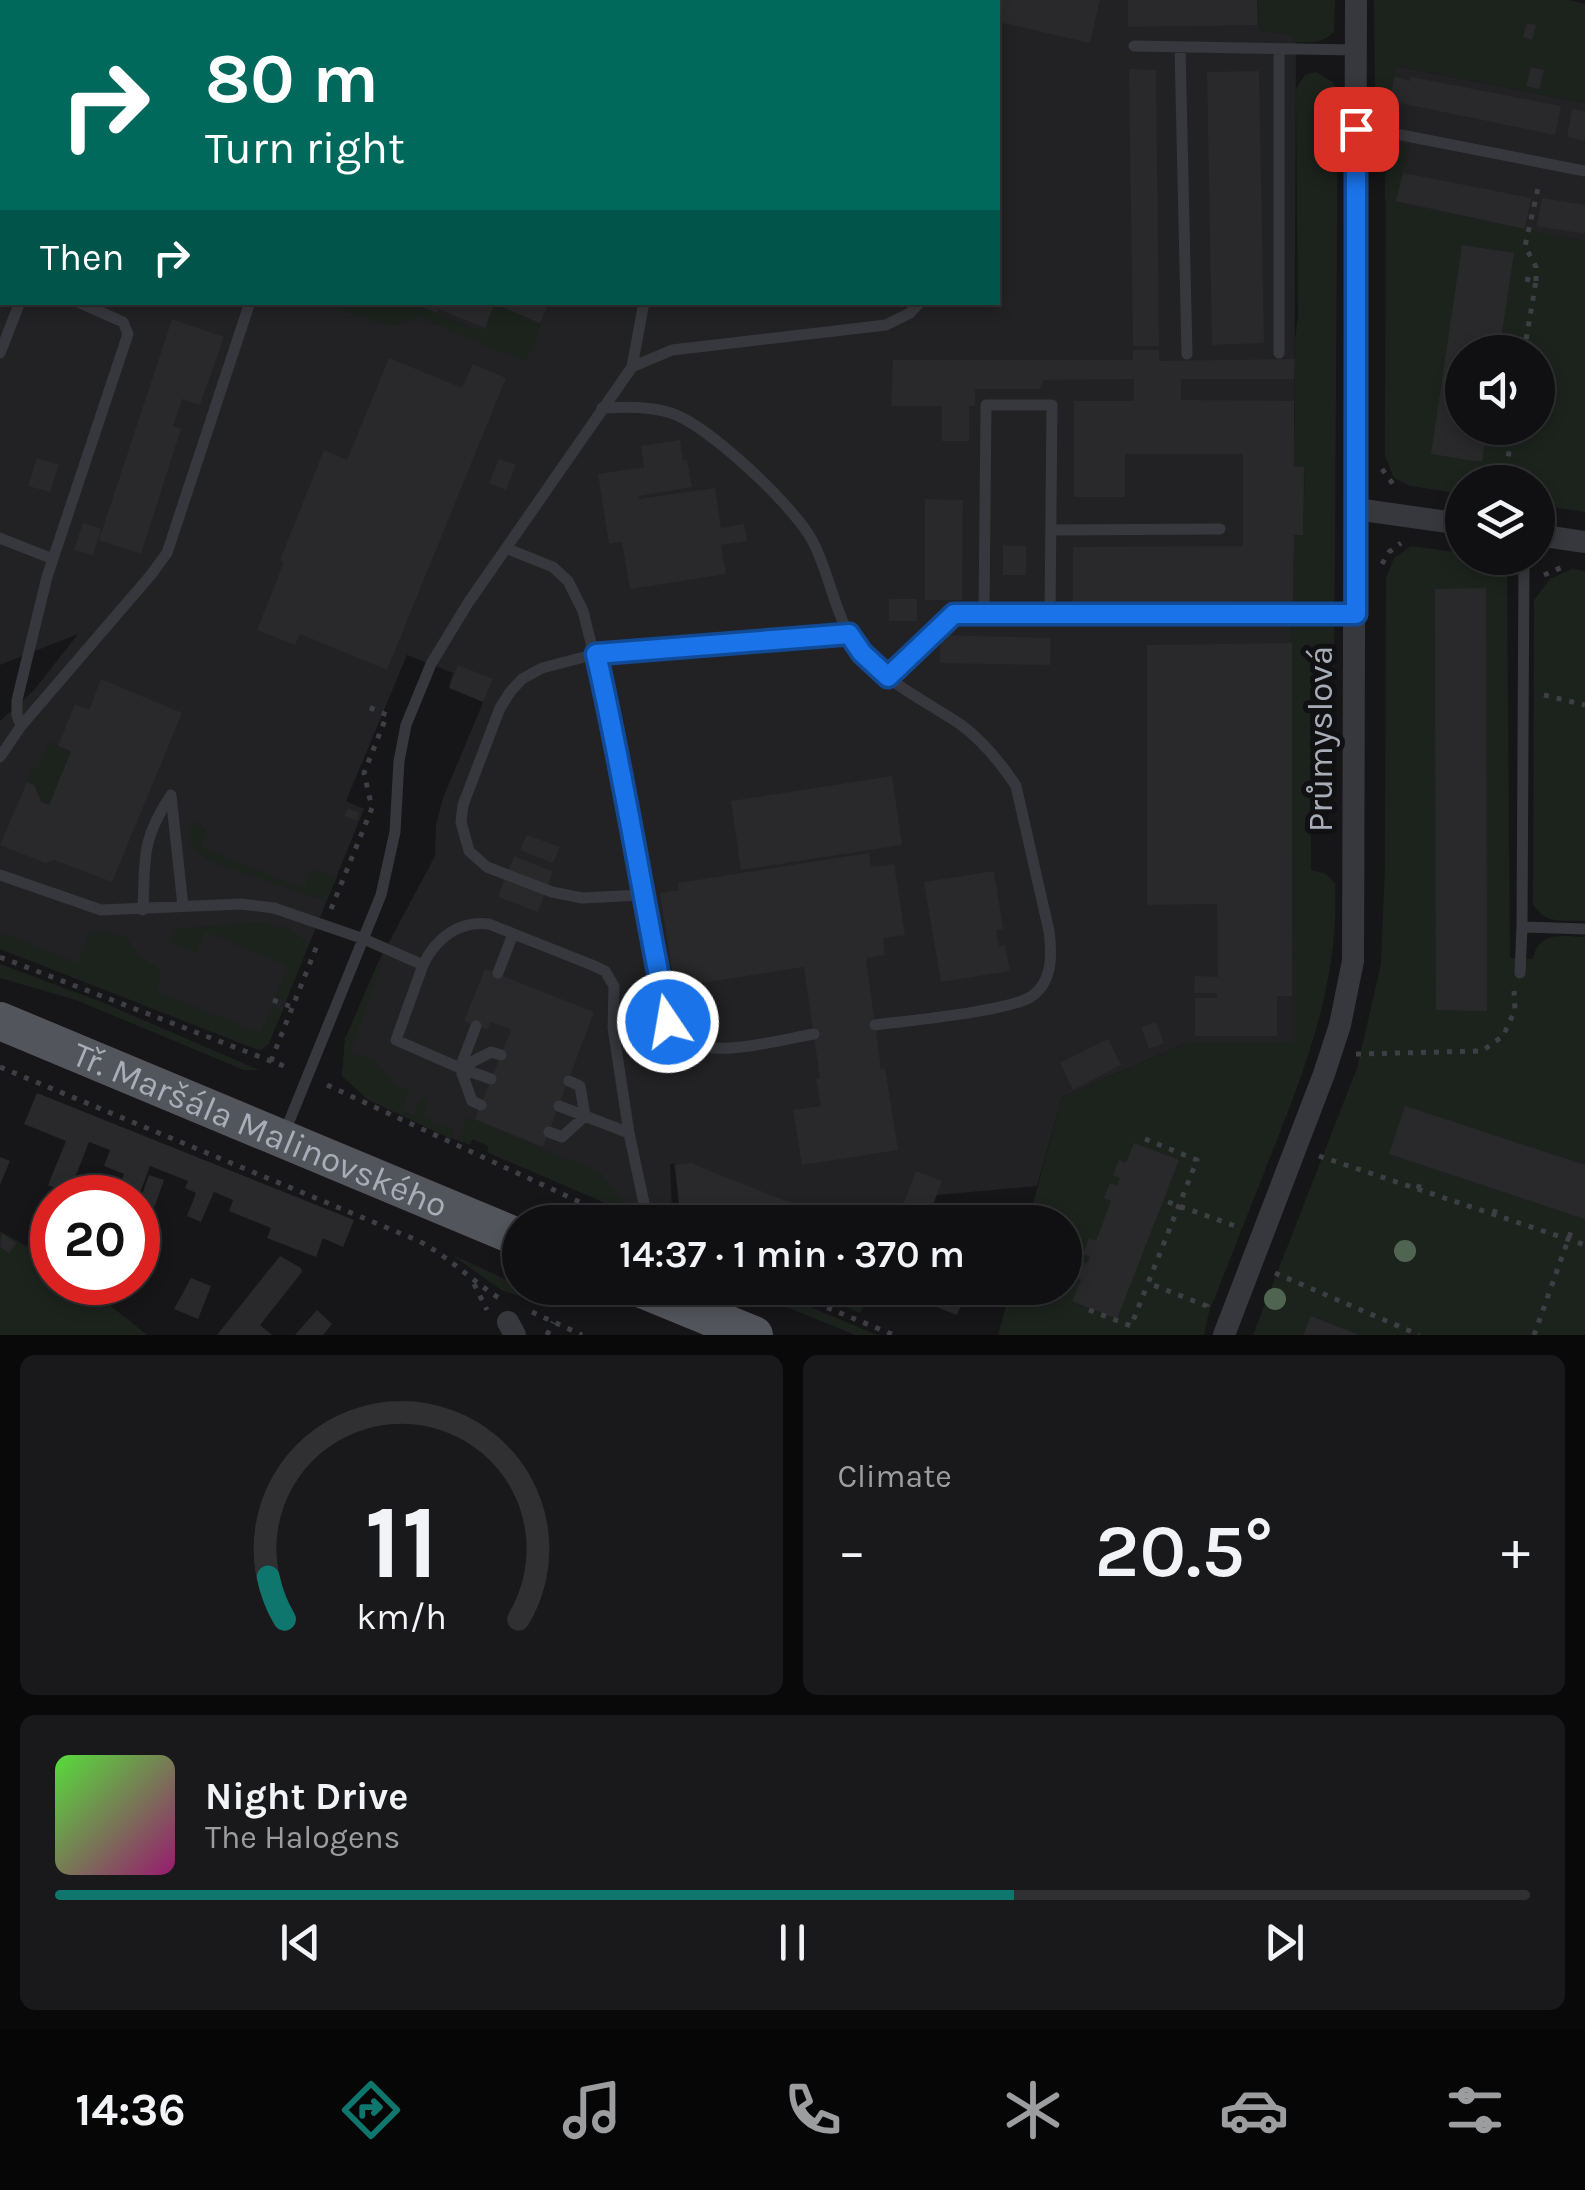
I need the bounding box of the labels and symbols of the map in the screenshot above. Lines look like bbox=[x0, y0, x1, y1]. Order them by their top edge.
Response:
pin bbox=[1314, 87, 1399, 172]
street label: Průmyslová bbox=[1300, 646, 1341, 832]
position arrow bbox=[616, 970, 720, 1074]
street label: Tř. Maršála Malinovského bbox=[67, 1034, 454, 1226]
speed limit sign: 20 bbox=[30, 1175, 160, 1305]

